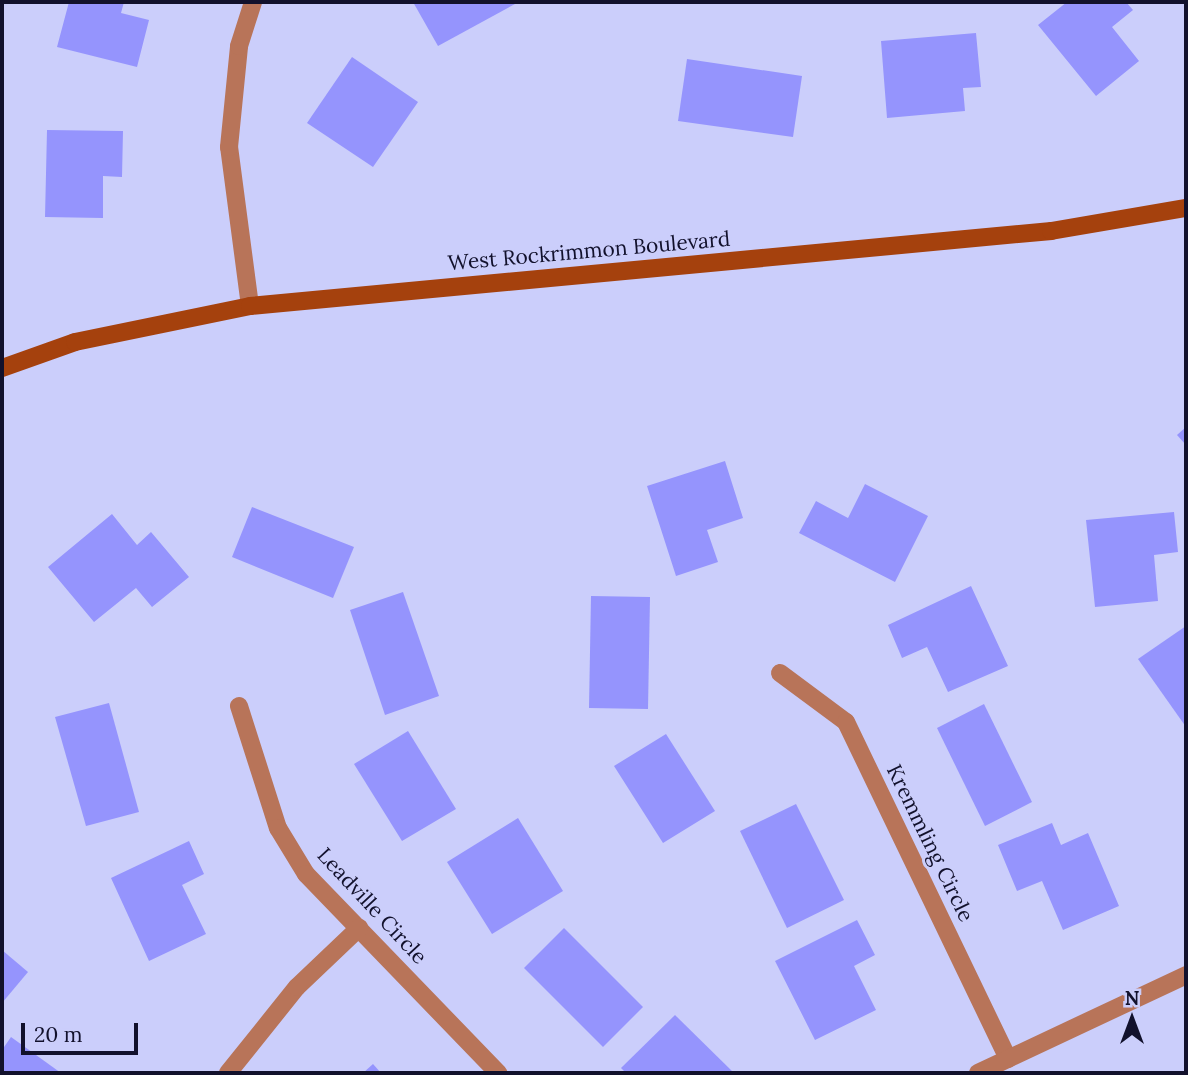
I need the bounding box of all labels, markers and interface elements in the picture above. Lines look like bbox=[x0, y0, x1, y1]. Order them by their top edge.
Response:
street label: West Rockrimmon Boulevard bbox=[447, 226, 731, 276]
street label: Kremmling Circle bbox=[881, 760, 979, 926]
street label: Leadville Circle bbox=[312, 843, 432, 969]
north arrow bbox=[1097, 984, 1167, 1054]
text: N bbox=[1125, 986, 1139, 1010]
scale bar bbox=[24, 1009, 142, 1052]
text: 20 m bbox=[34, 1021, 83, 1048]

